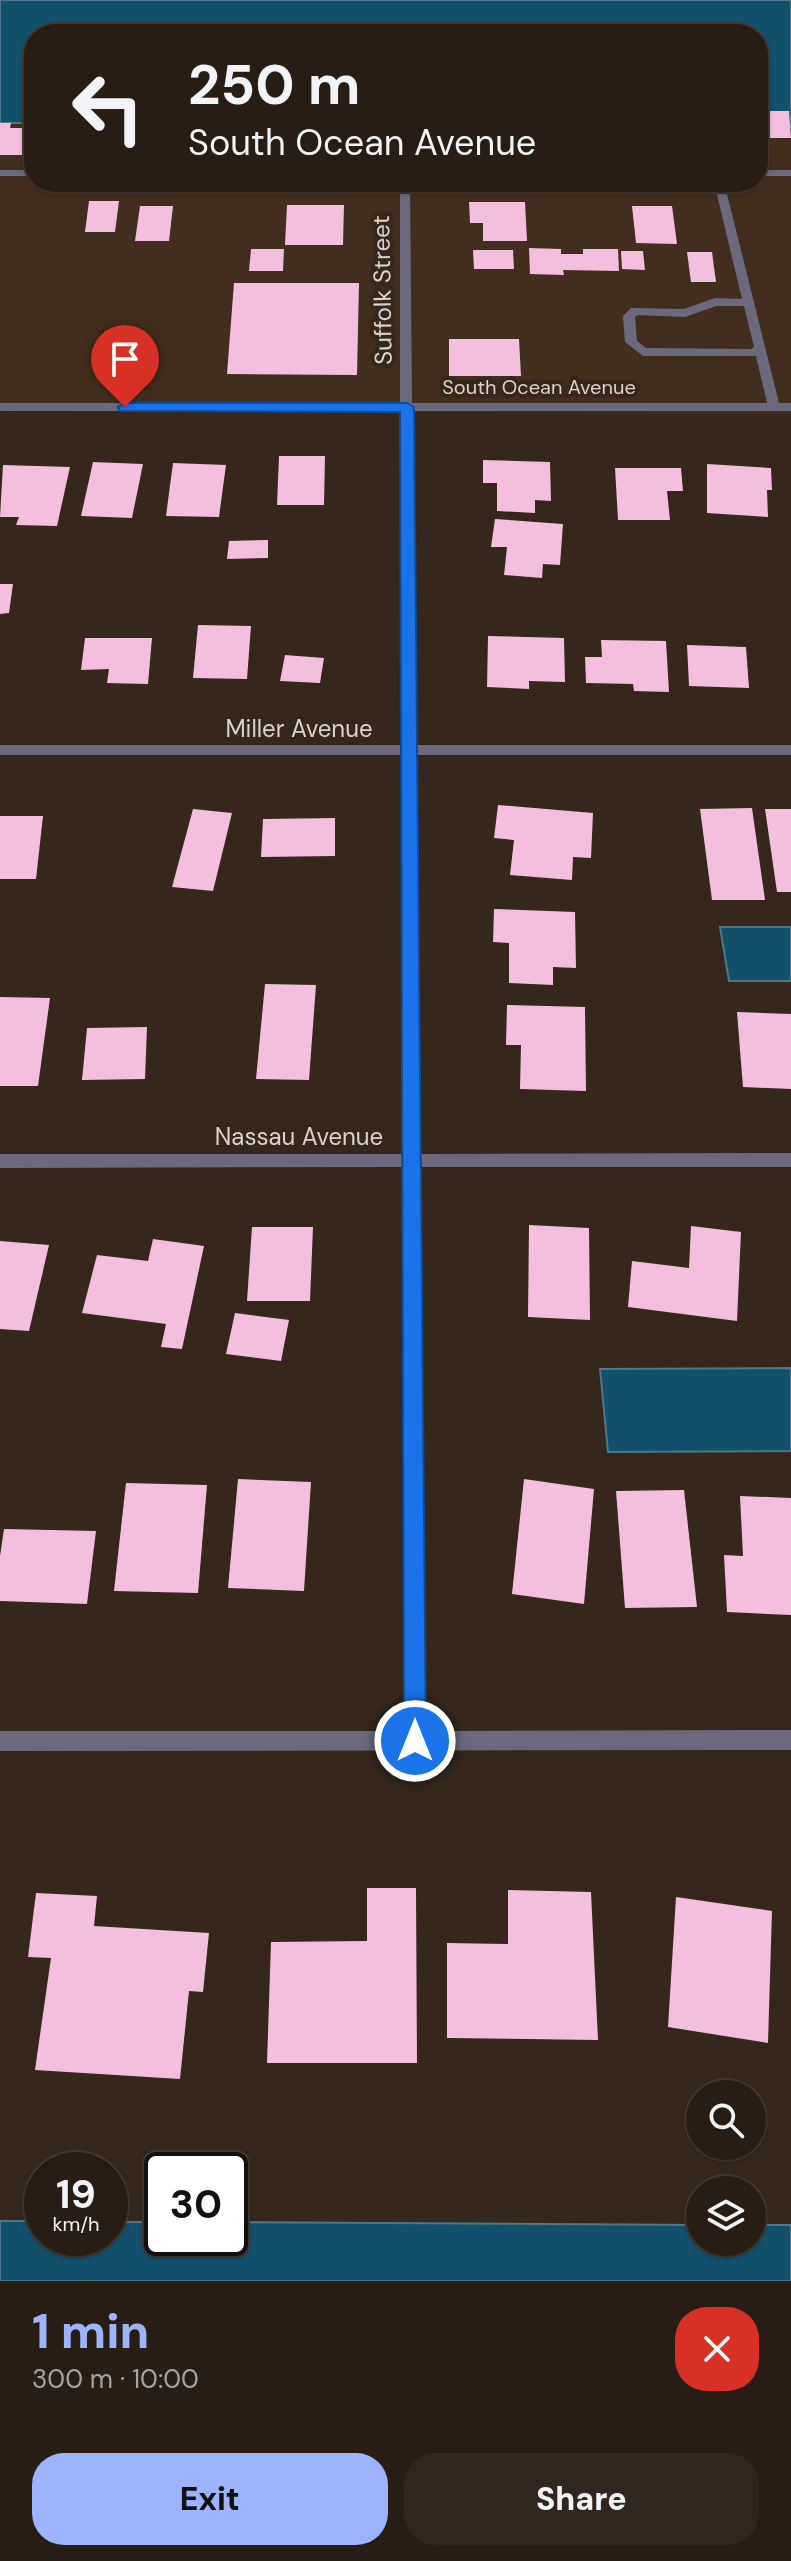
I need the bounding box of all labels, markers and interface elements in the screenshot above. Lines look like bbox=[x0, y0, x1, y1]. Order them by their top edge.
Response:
text: 250 m bbox=[188, 48, 360, 121]
icon: left bbox=[56, 56, 160, 160]
text: South Ocean Avenue bbox=[188, 119, 536, 166]
street label: Suffolk Street bbox=[365, 215, 399, 365]
pin bbox=[91, 325, 159, 407]
icon: arrive bbox=[103, 337, 147, 381]
street label: South Ocean Avenue bbox=[442, 374, 636, 400]
street label: Miller Avenue bbox=[225, 713, 373, 744]
street label: Nassau Avenue bbox=[215, 1121, 383, 1152]
position arrow bbox=[373, 1699, 457, 1783]
map controls bbox=[686, 2080, 766, 2256]
button: search bbox=[686, 2080, 766, 2160]
speed limit sign: 30 bbox=[144, 2152, 248, 2256]
text: 19 bbox=[56, 2168, 96, 2220]
button: layers bbox=[686, 2176, 766, 2256]
text: km/h bbox=[52, 2211, 100, 2237]
text: 1 min bbox=[32, 2300, 149, 2363]
button: close bbox=[675, 2307, 759, 2391]
text: 300 m · 10:00 bbox=[32, 2362, 199, 2396]
button: Exit bbox=[32, 2453, 388, 2545]
button: Share bbox=[404, 2453, 759, 2545]

